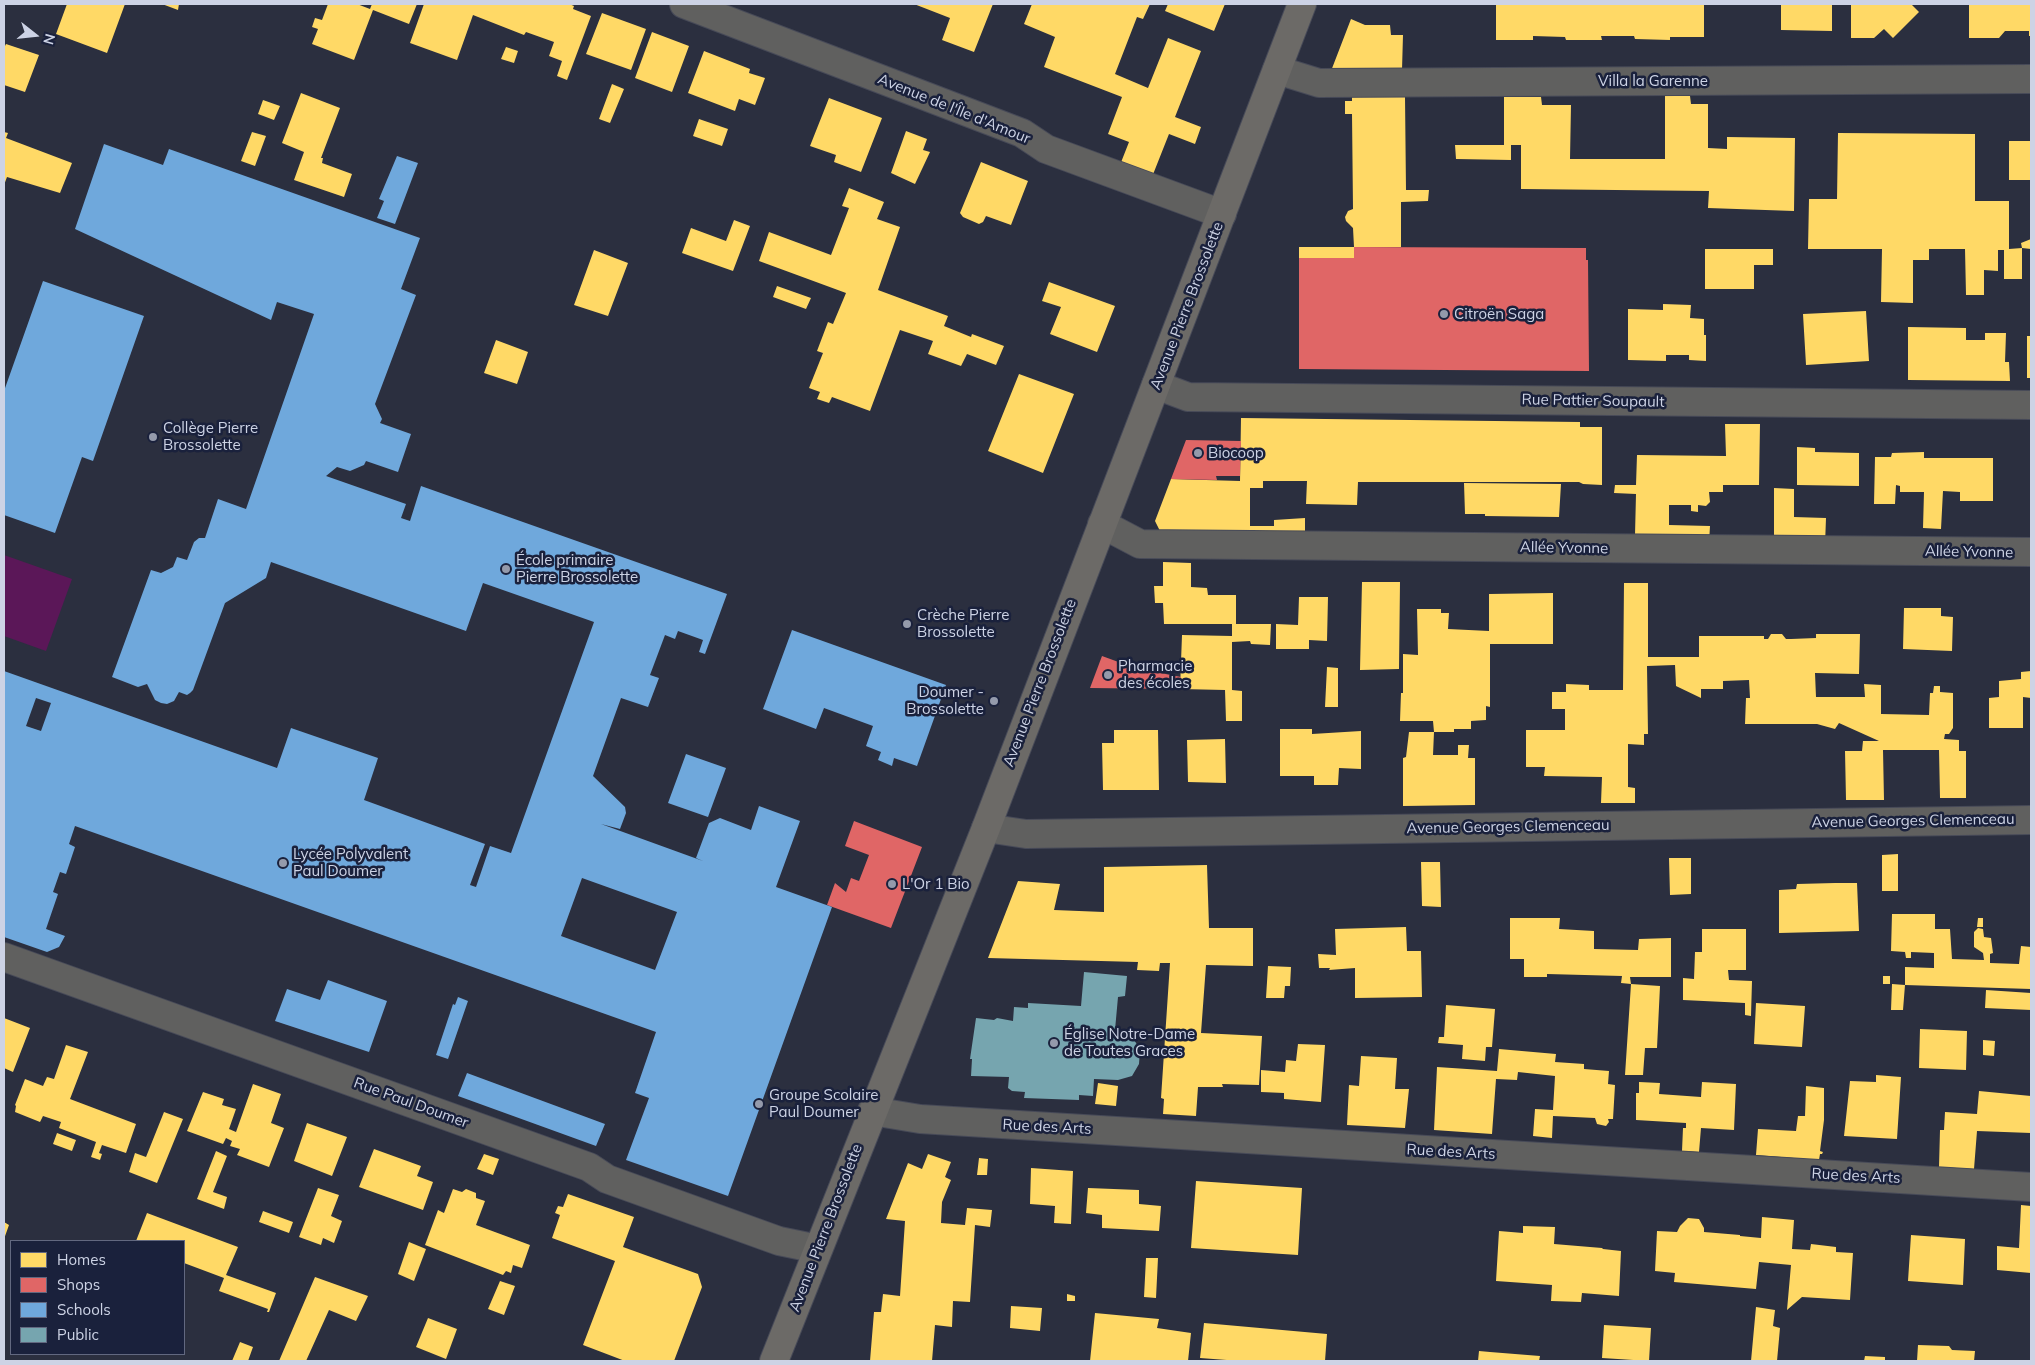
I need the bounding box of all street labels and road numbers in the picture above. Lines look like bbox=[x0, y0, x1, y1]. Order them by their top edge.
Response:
street label: Avenue de l'Île d'Amour bbox=[875, 70, 1033, 148]
street label: Villa la Garenne bbox=[1598, 72, 1708, 90]
street label: Avenue Pierre Brossolette bbox=[1147, 220, 1227, 392]
street label: Rue Pattier Soupault bbox=[1521, 391, 1665, 411]
street label: Allée Yvonne bbox=[1520, 538, 1608, 558]
street label: Allée Yvonne bbox=[1925, 542, 2013, 562]
street label: Avenue Pierre Brossolette bbox=[1000, 597, 1080, 769]
street label: Avenue Georges Clemenceau bbox=[1811, 810, 2015, 832]
street label: Avenue Georges Clemenceau bbox=[1406, 816, 1610, 838]
street label: Rue Paul Doumer bbox=[351, 1074, 471, 1132]
street label: Rue des Arts bbox=[1002, 1116, 1092, 1138]
street label: Rue des Arts bbox=[1406, 1141, 1496, 1163]
street label: Avenue Pierre Brossolette bbox=[786, 1142, 866, 1314]
street label: Rue des Arts bbox=[1811, 1165, 1901, 1187]

